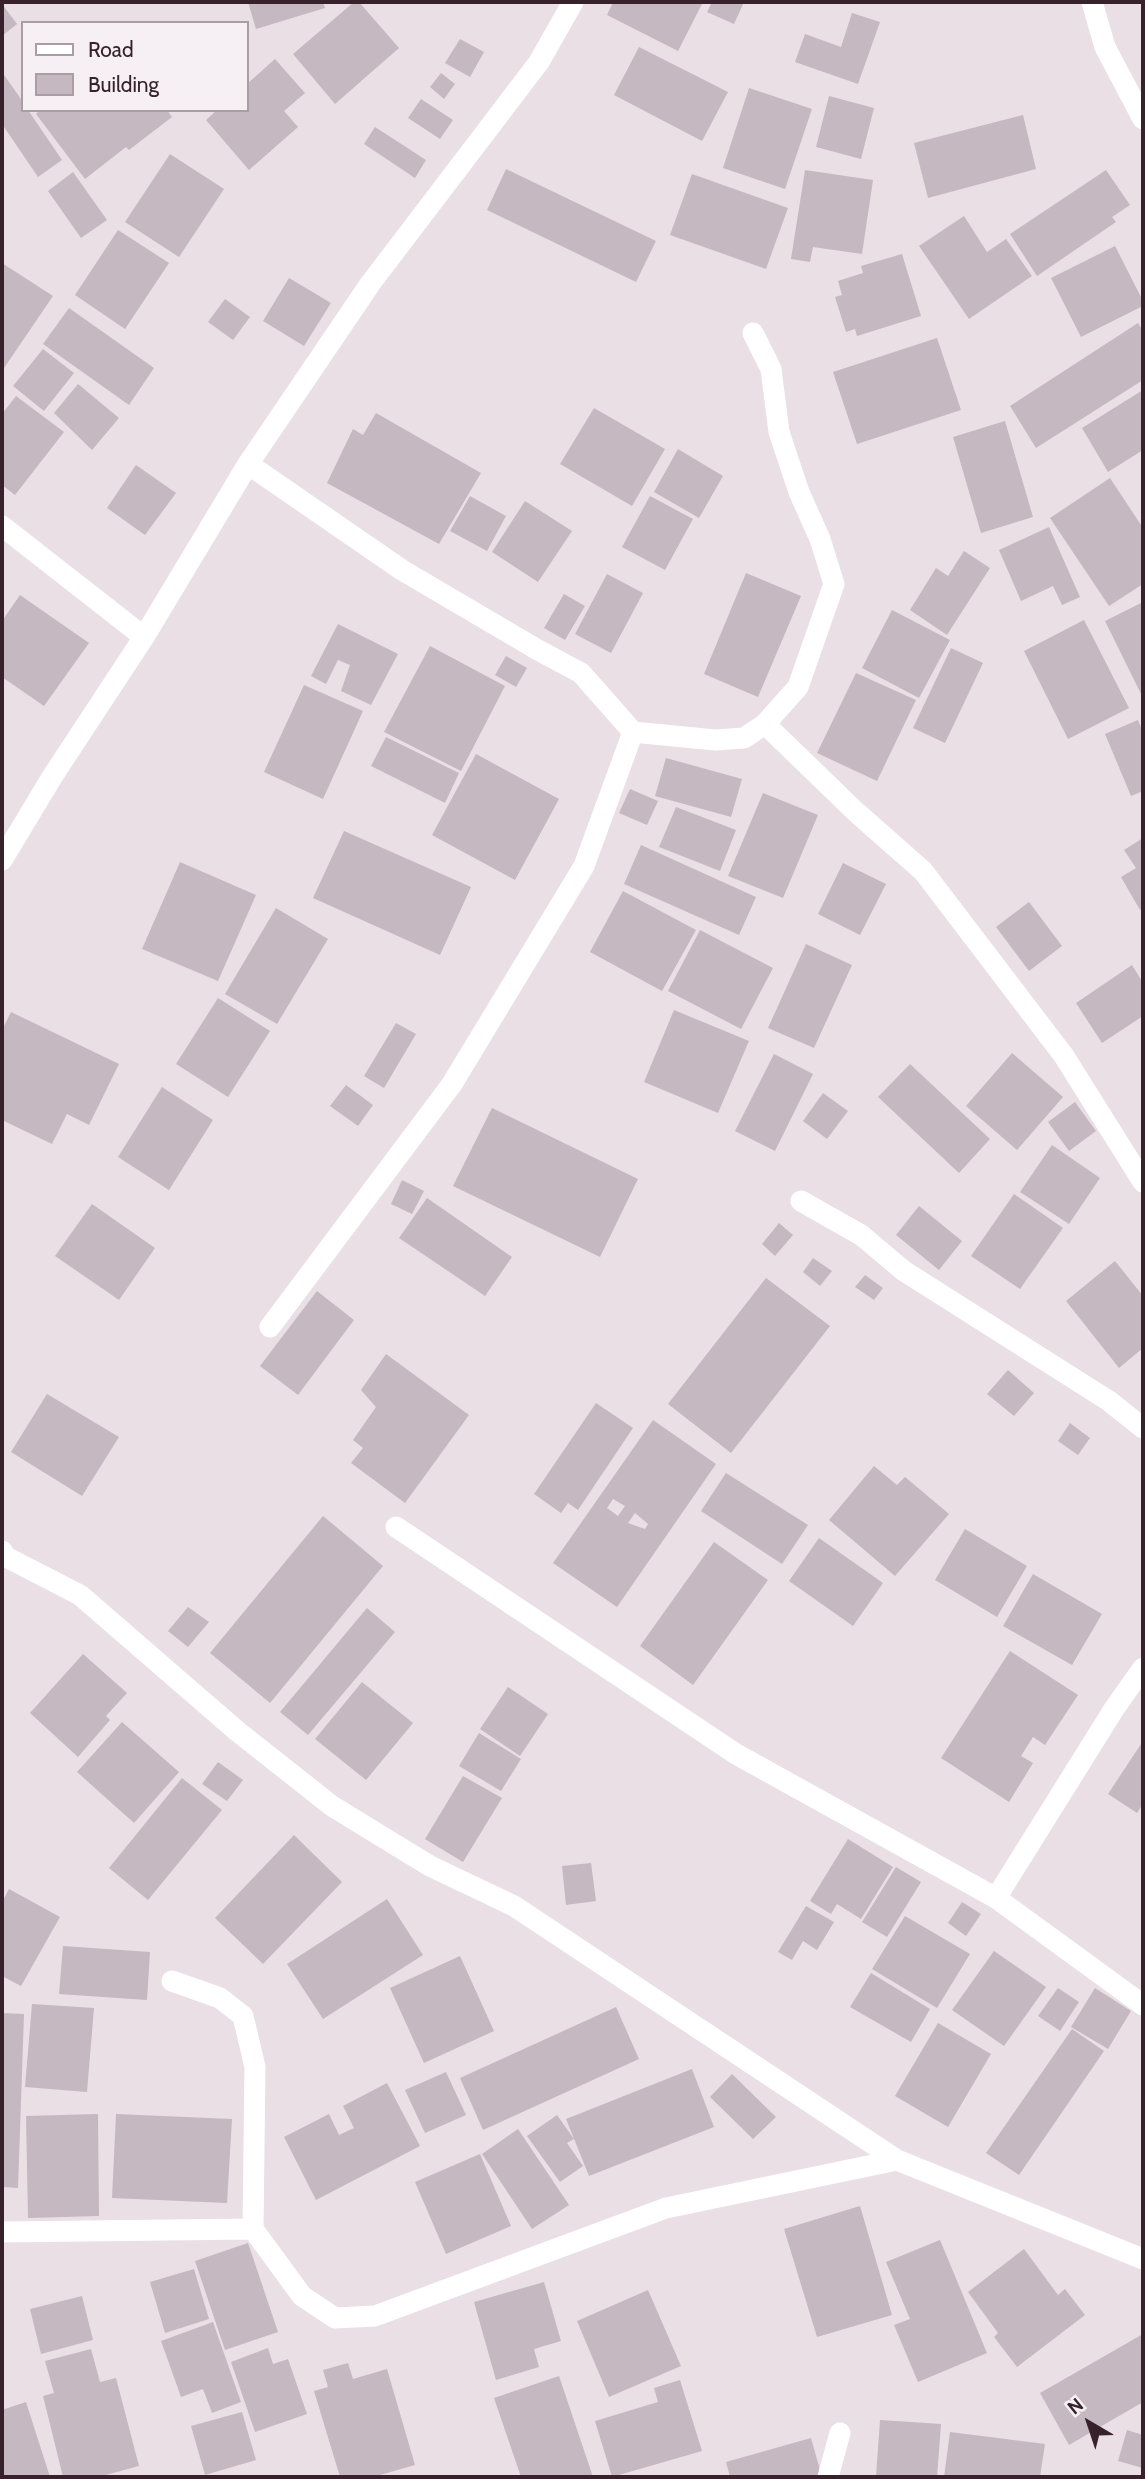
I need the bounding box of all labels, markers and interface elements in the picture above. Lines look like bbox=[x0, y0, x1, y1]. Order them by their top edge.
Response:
legend bbox=[21, 21, 248, 112]
text: Road bbox=[88, 37, 134, 62]
text: Building bbox=[88, 72, 159, 97]
north arrow bbox=[1054, 2388, 1124, 2458]
text: N bbox=[1063, 2393, 1088, 2419]

